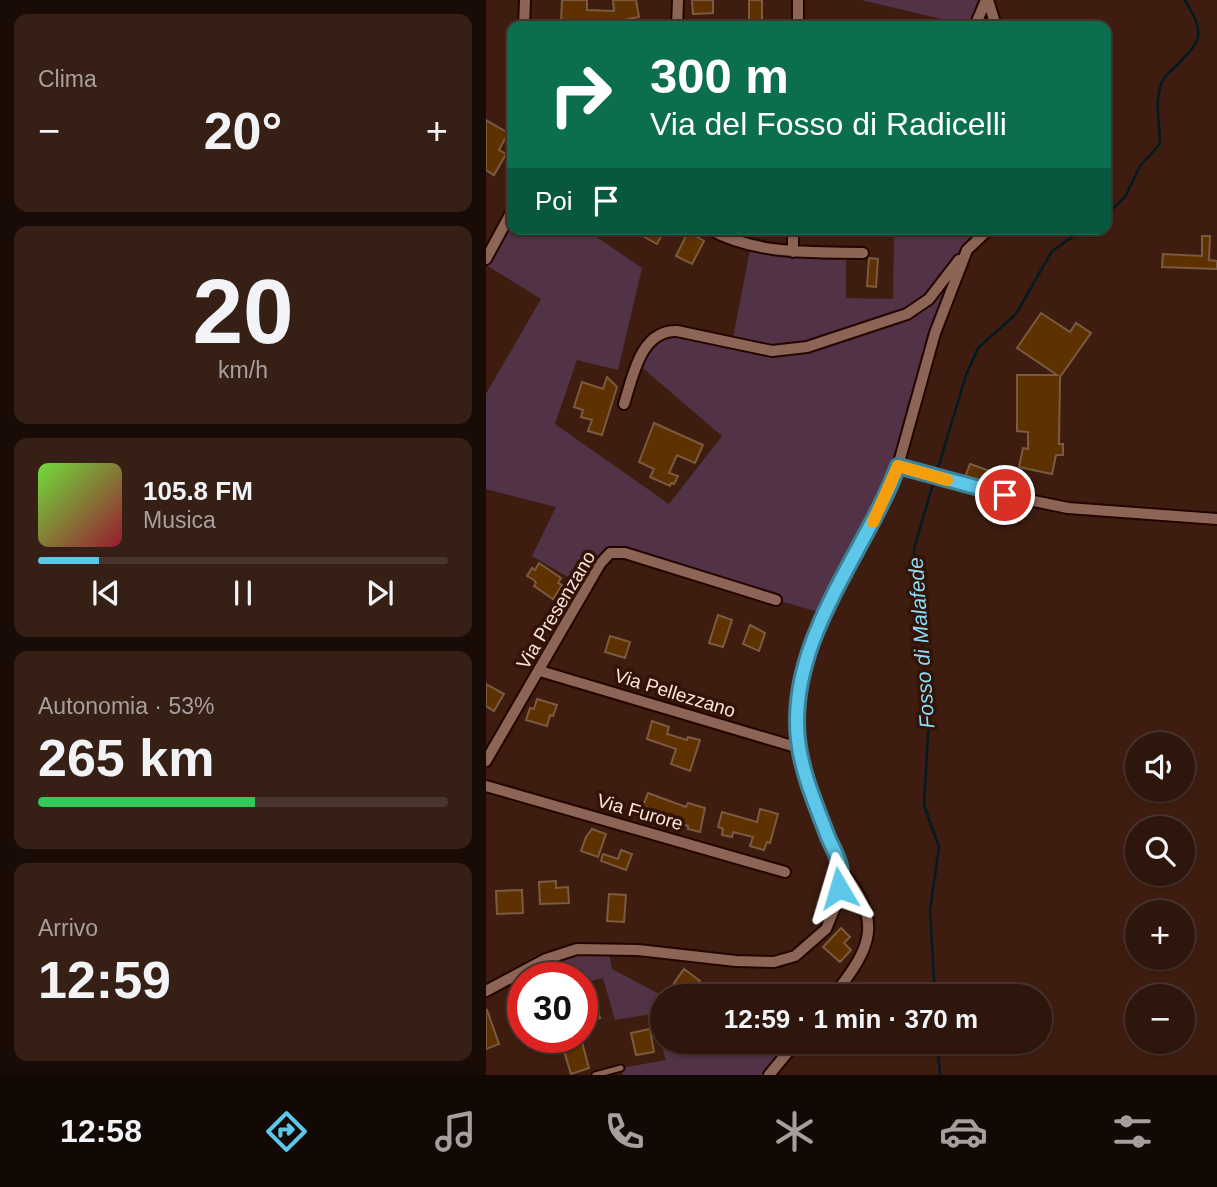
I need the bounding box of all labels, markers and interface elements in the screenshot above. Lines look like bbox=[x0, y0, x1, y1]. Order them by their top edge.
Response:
icon: right bbox=[535, 49, 626, 140]
text: 300 m bbox=[650, 49, 789, 103]
text: Clima bbox=[38, 66, 97, 92]
text: 20° bbox=[204, 102, 282, 160]
text: Via del Fosso di Radicelli bbox=[650, 106, 1007, 142]
text: − bbox=[38, 110, 60, 152]
text: + bbox=[426, 110, 448, 152]
icon: arrive bbox=[587, 182, 625, 220]
text: Poi bbox=[535, 186, 573, 216]
text: 20 bbox=[192, 261, 294, 362]
text: km/h bbox=[218, 357, 268, 383]
pin bbox=[975, 465, 1035, 525]
text: 105.8 FM bbox=[143, 476, 253, 506]
icon: arrive bbox=[986, 476, 1024, 514]
text: Musica bbox=[143, 507, 216, 533]
street label: Via Presenzano bbox=[513, 547, 599, 673]
water label: Fosso di Malafede bbox=[904, 557, 938, 729]
icon: previous bbox=[87, 574, 125, 612]
icon: pause bbox=[224, 574, 262, 612]
icon: next bbox=[361, 574, 399, 612]
street label: Via Pellezzano bbox=[612, 665, 738, 721]
text: Autonomia · 53% bbox=[38, 693, 214, 719]
text: 265 km bbox=[38, 729, 214, 787]
map controls bbox=[1125, 732, 1195, 1054]
button: sound bbox=[1125, 732, 1195, 802]
street label: Via Furore bbox=[595, 790, 685, 834]
button: search bbox=[1125, 816, 1195, 886]
position arrow bbox=[802, 851, 876, 925]
button: + bbox=[1125, 900, 1195, 970]
text: Arrivo bbox=[38, 915, 98, 941]
text: 12:59 bbox=[38, 951, 171, 1009]
speed limit sign: 30 bbox=[507, 962, 598, 1053]
button: − bbox=[1125, 984, 1195, 1054]
text: 12:59 · 1 min · 370 m bbox=[724, 1004, 978, 1034]
icon: directions bbox=[262, 1107, 311, 1156]
icon: music bbox=[431, 1107, 480, 1156]
icon: phone bbox=[600, 1107, 649, 1156]
icon: climate bbox=[770, 1107, 819, 1156]
icon: car bbox=[939, 1107, 988, 1156]
icon: filters bbox=[1108, 1107, 1157, 1156]
text: 12:58 bbox=[60, 1113, 142, 1149]

